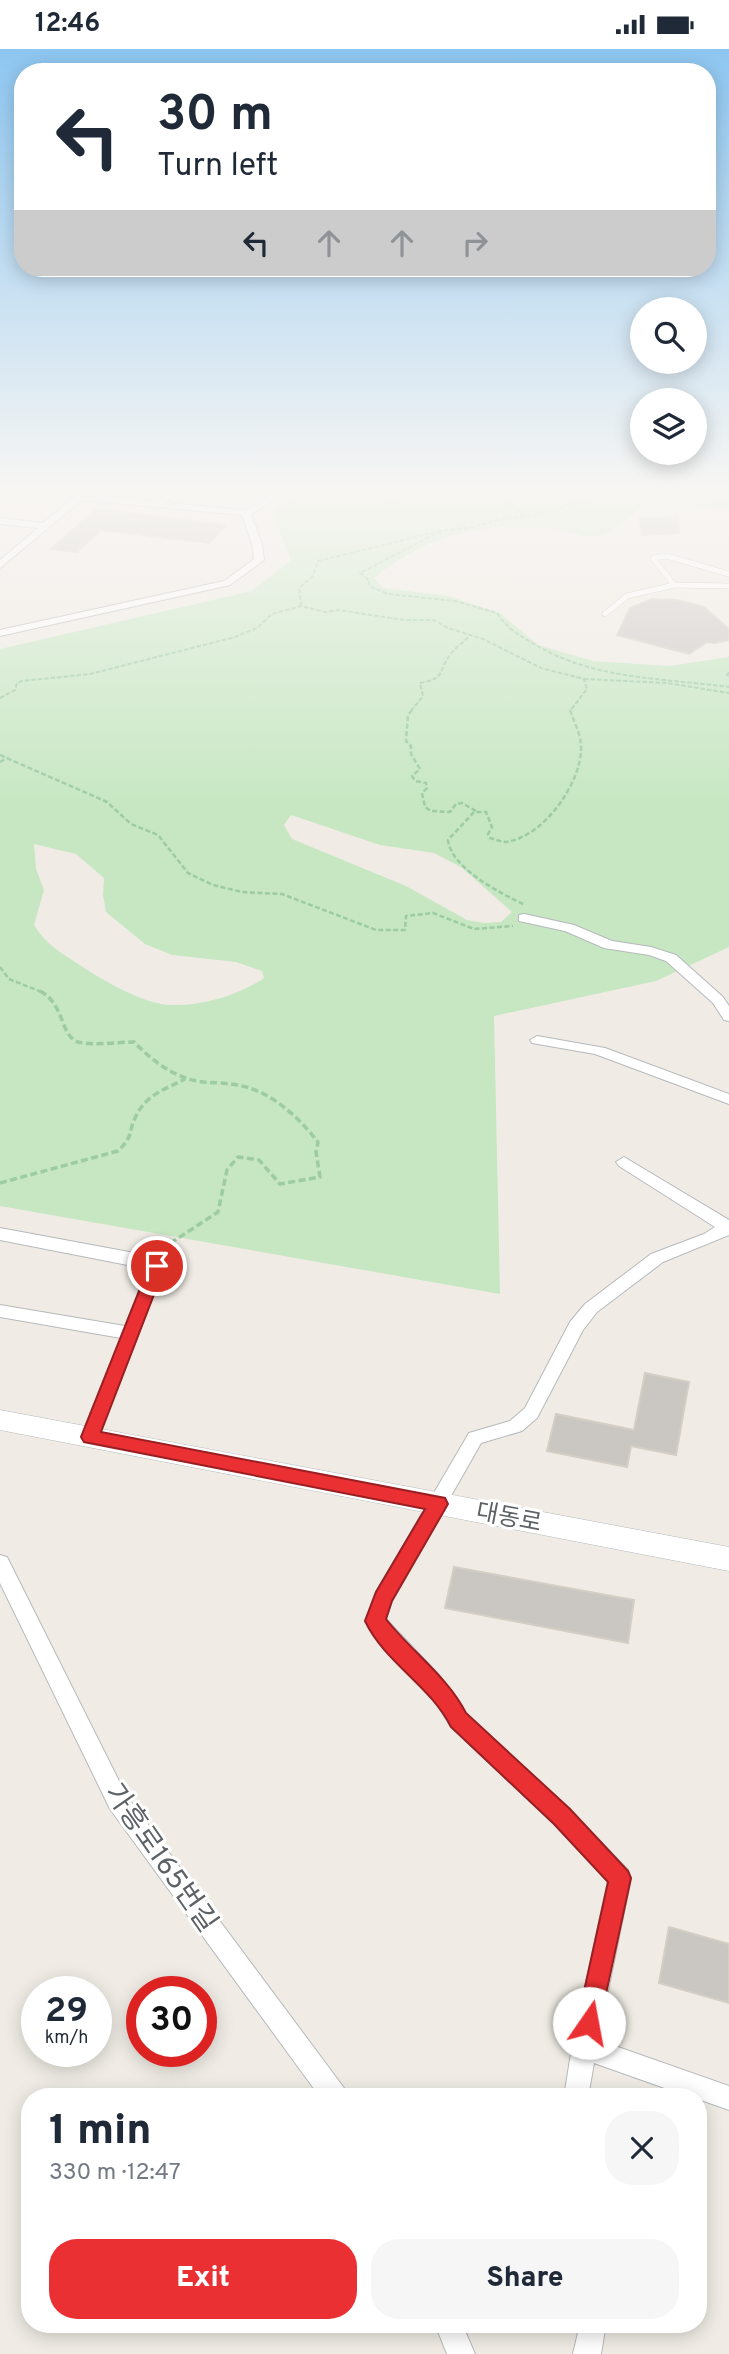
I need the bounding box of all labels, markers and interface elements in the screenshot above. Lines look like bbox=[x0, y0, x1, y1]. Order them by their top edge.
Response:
text: 12:46 bbox=[35, 8, 100, 41]
text: 30 m bbox=[157, 86, 273, 148]
icon: left bbox=[42, 91, 133, 182]
text: Turn left bbox=[157, 147, 278, 187]
icon: left bbox=[237, 224, 275, 262]
icon: ahead bbox=[310, 224, 348, 262]
icon: ahead bbox=[383, 224, 421, 262]
icon: right bbox=[456, 224, 494, 262]
map controls bbox=[630, 297, 707, 465]
button: search bbox=[630, 297, 707, 374]
button: layers bbox=[630, 388, 707, 465]
pin bbox=[127, 1236, 187, 1296]
icon: arrive bbox=[138, 1247, 176, 1285]
street label: 대동로 bbox=[473, 1498, 544, 1540]
street label: 가흥로165번길 bbox=[95, 1777, 224, 1940]
speed limit sign: 30 bbox=[126, 1976, 217, 2067]
position arrow bbox=[552, 1986, 626, 2060]
text: 29 bbox=[45, 1990, 88, 2034]
text: km/h bbox=[45, 2027, 88, 2050]
text: 1 min bbox=[49, 2106, 152, 2159]
button: close bbox=[605, 2111, 679, 2185]
text: 330 m · 12:47 bbox=[49, 2159, 181, 2188]
button: Exit bbox=[49, 2239, 357, 2319]
button: Share bbox=[371, 2239, 679, 2319]

